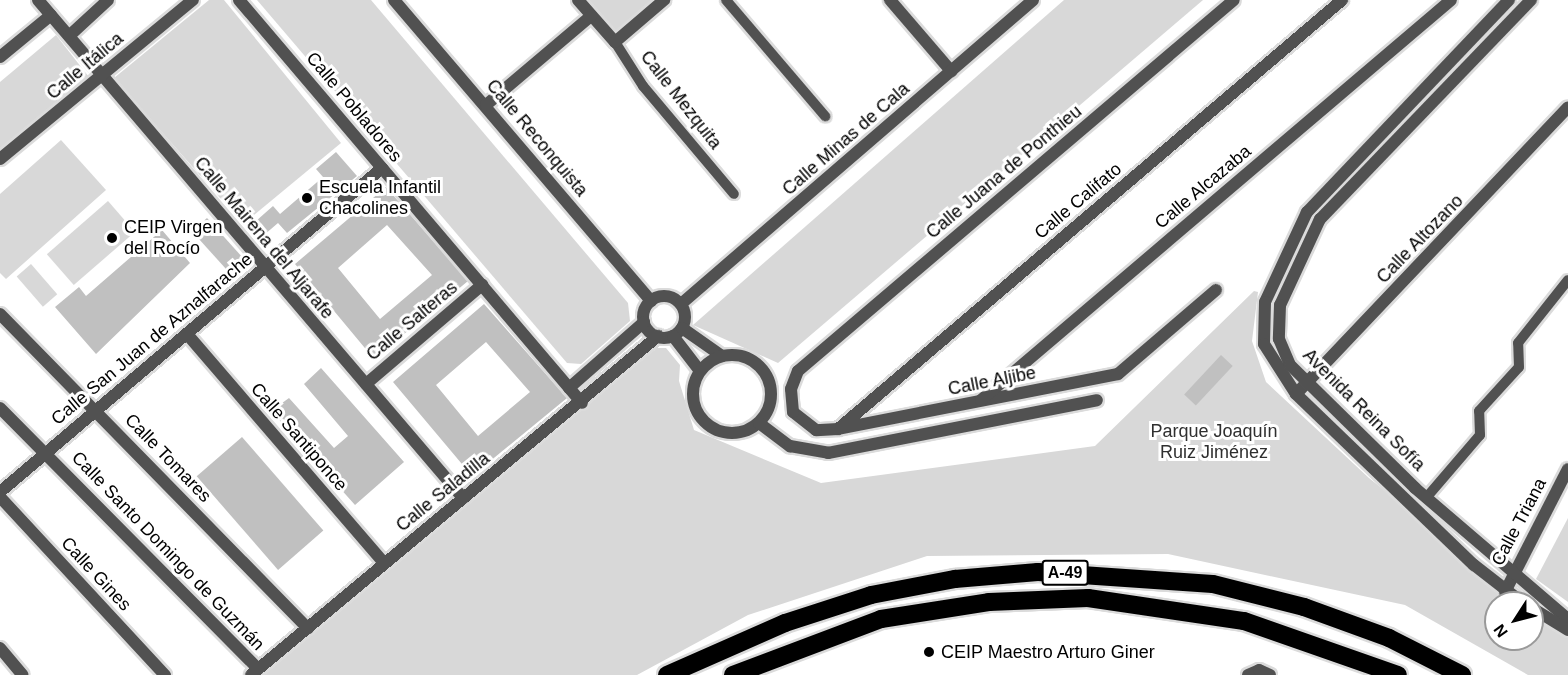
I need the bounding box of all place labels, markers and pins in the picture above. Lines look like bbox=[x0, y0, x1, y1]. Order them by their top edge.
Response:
place label: Escuela Infantil Chacolines bbox=[319, 177, 441, 219]
marker: Escuela Infantil Chacolines bbox=[300, 191, 314, 205]
place label: CEIP Virgen del Rocío bbox=[124, 217, 223, 260]
marker: CEIP Virgen del Rocío bbox=[105, 231, 119, 245]
place label: CEIP Maestro Arturo Giner bbox=[941, 641, 1156, 663]
marker: CEIP Maestro Arturo Giner bbox=[922, 645, 936, 659]

